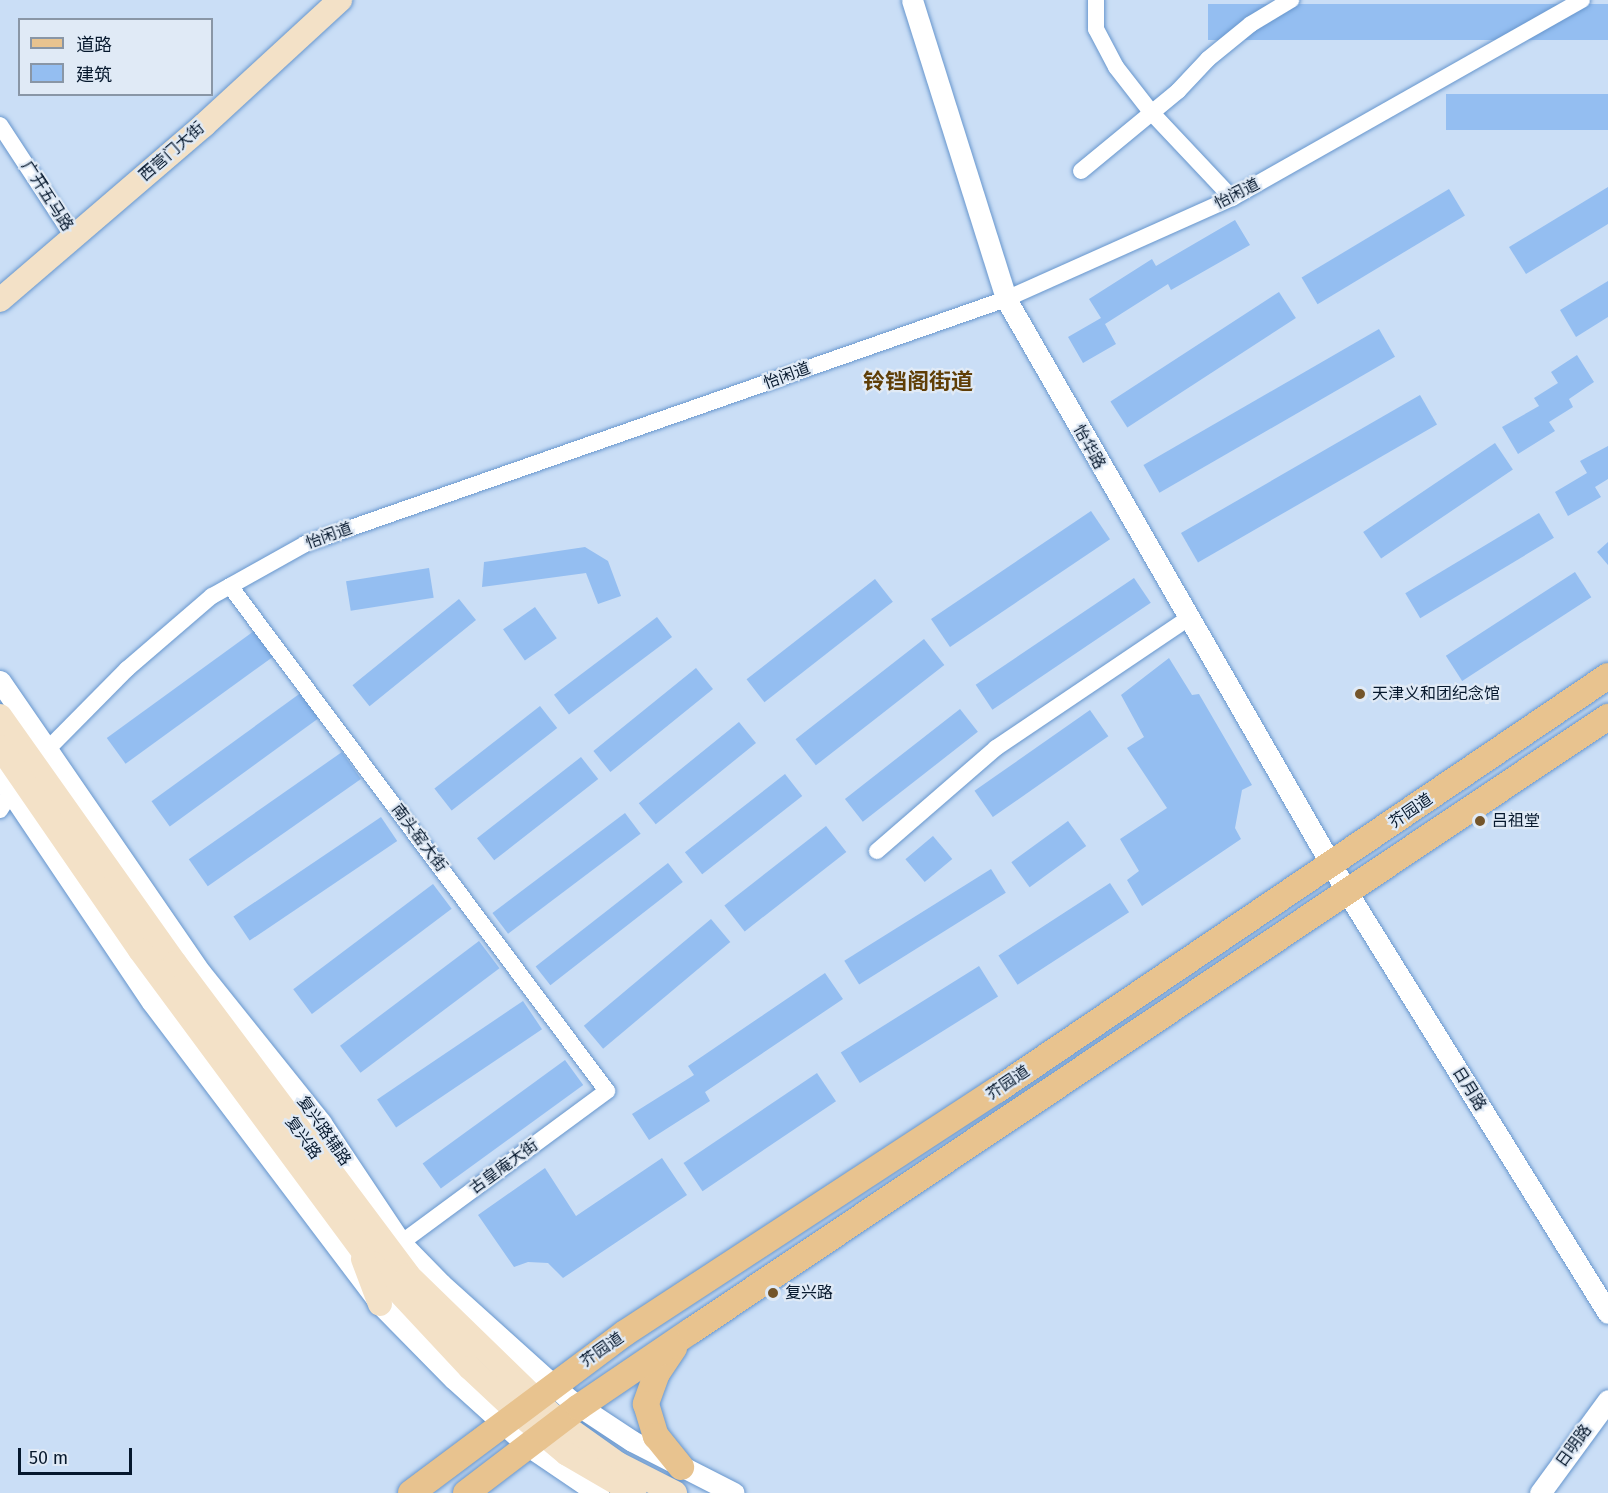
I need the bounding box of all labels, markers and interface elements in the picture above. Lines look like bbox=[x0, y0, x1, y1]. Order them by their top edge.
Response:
legend bbox=[18, 18, 213, 96]
text: 道路 bbox=[76, 34, 112, 56]
text: 建筑 bbox=[76, 64, 112, 86]
street label: 西营门大街 bbox=[136, 119, 208, 185]
street label: 广开五马路 bbox=[17, 157, 77, 235]
street label: 怡闲道 bbox=[1211, 175, 1263, 213]
street label: 怡闲道 bbox=[761, 359, 813, 393]
district label: 铃铛阁街道 bbox=[863, 369, 973, 395]
street label: 怡华路 bbox=[1069, 421, 1109, 473]
street label: 怡闲道 bbox=[303, 519, 355, 553]
place label: 天津义和团纪念馆 bbox=[1372, 684, 1500, 704]
marker: 天津义和团纪念馆 bbox=[1353, 687, 1367, 701]
street label: 芥园道 bbox=[1386, 790, 1436, 832]
street label: 南头窑大街 bbox=[387, 800, 451, 876]
place label: 吕祖堂 bbox=[1492, 811, 1540, 831]
marker: 吕祖堂 bbox=[1473, 814, 1487, 828]
street label: 芥园道 bbox=[983, 1062, 1033, 1104]
street label: 日月路 bbox=[1448, 1064, 1490, 1114]
street label: 复兴路辅路 bbox=[293, 1093, 355, 1169]
street label: 复兴路 bbox=[281, 1113, 325, 1163]
street label: 古皇庵大街 bbox=[466, 1136, 542, 1198]
place label: 复兴路 bbox=[785, 1283, 833, 1303]
marker: 复兴路 bbox=[766, 1286, 780, 1300]
street label: 芥园道 bbox=[577, 1328, 627, 1372]
street label: 日明路 bbox=[1552, 1421, 1596, 1471]
scale bar bbox=[21, 1436, 135, 1474]
text: 50 m bbox=[29, 1447, 68, 1469]

